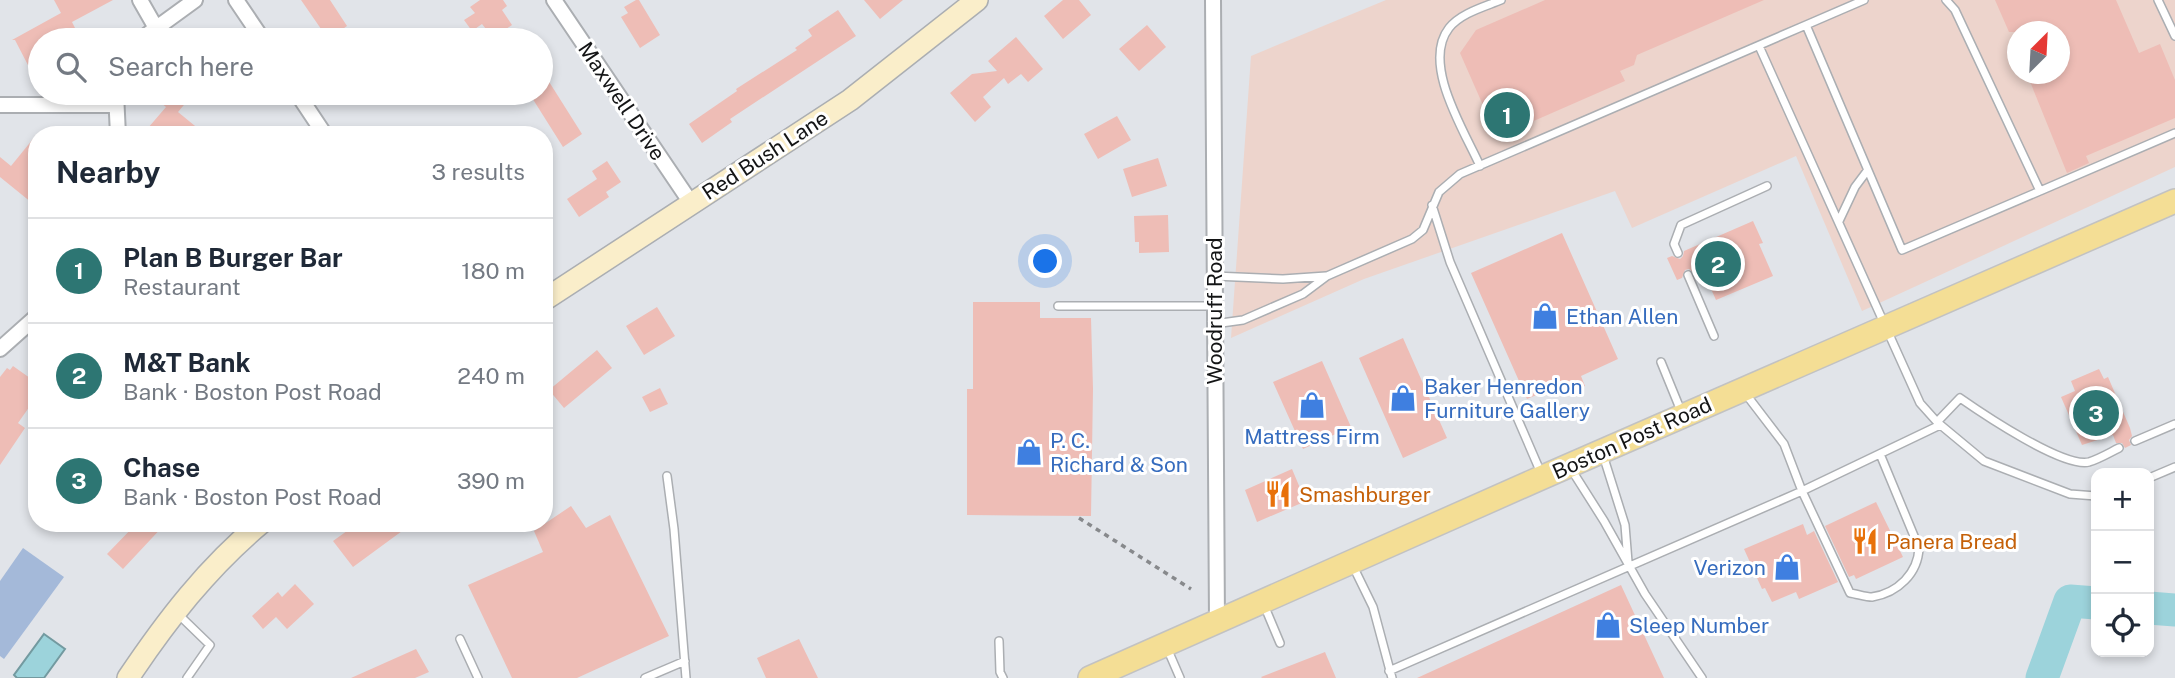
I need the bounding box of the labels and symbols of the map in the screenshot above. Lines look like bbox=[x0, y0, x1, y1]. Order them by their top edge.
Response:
north arrow bbox=[2007, 21, 2070, 84]
street label: Maxwell Drive bbox=[573, 37, 671, 165]
pin: 1 bbox=[1484, 89, 1530, 141]
street label: Red Bush Lane bbox=[697, 105, 833, 205]
street label: Woodruff Road bbox=[1202, 238, 1227, 384]
pin: 2 bbox=[1695, 238, 1741, 290]
your location bbox=[1028, 244, 1062, 278]
shop icon: Ethan Allen bbox=[1530, 301, 1560, 331]
place label: Ethan Allen bbox=[1566, 304, 1678, 329]
place label: Baker Henredon Furniture Gallery bbox=[1424, 374, 1590, 423]
shop icon: Baker Henredon Furniture Gallery bbox=[1388, 383, 1418, 413]
pin: 3 bbox=[2073, 387, 2119, 439]
shop icon: Mattress Firm bbox=[1297, 390, 1327, 420]
street label: Boston Post Road bbox=[1548, 392, 1716, 484]
place label: Mattress Firm bbox=[1244, 424, 1380, 449]
place label: P. C. Richard & Son bbox=[1050, 428, 1188, 477]
shop icon: P. C. Richard & Son bbox=[1014, 437, 1044, 467]
restaurant icon: Smashburger bbox=[1263, 479, 1293, 509]
place label: Smashburger bbox=[1299, 482, 1431, 507]
restaurant icon: Panera Bread bbox=[1850, 526, 1880, 556]
place label: Panera Bread bbox=[1886, 529, 2017, 554]
shop icon: Verizon bbox=[1772, 552, 1802, 582]
place label: Verizon bbox=[1694, 555, 1766, 580]
shop icon: Sleep Number bbox=[1593, 610, 1623, 640]
place label: Sleep Number bbox=[1629, 613, 1769, 638]

